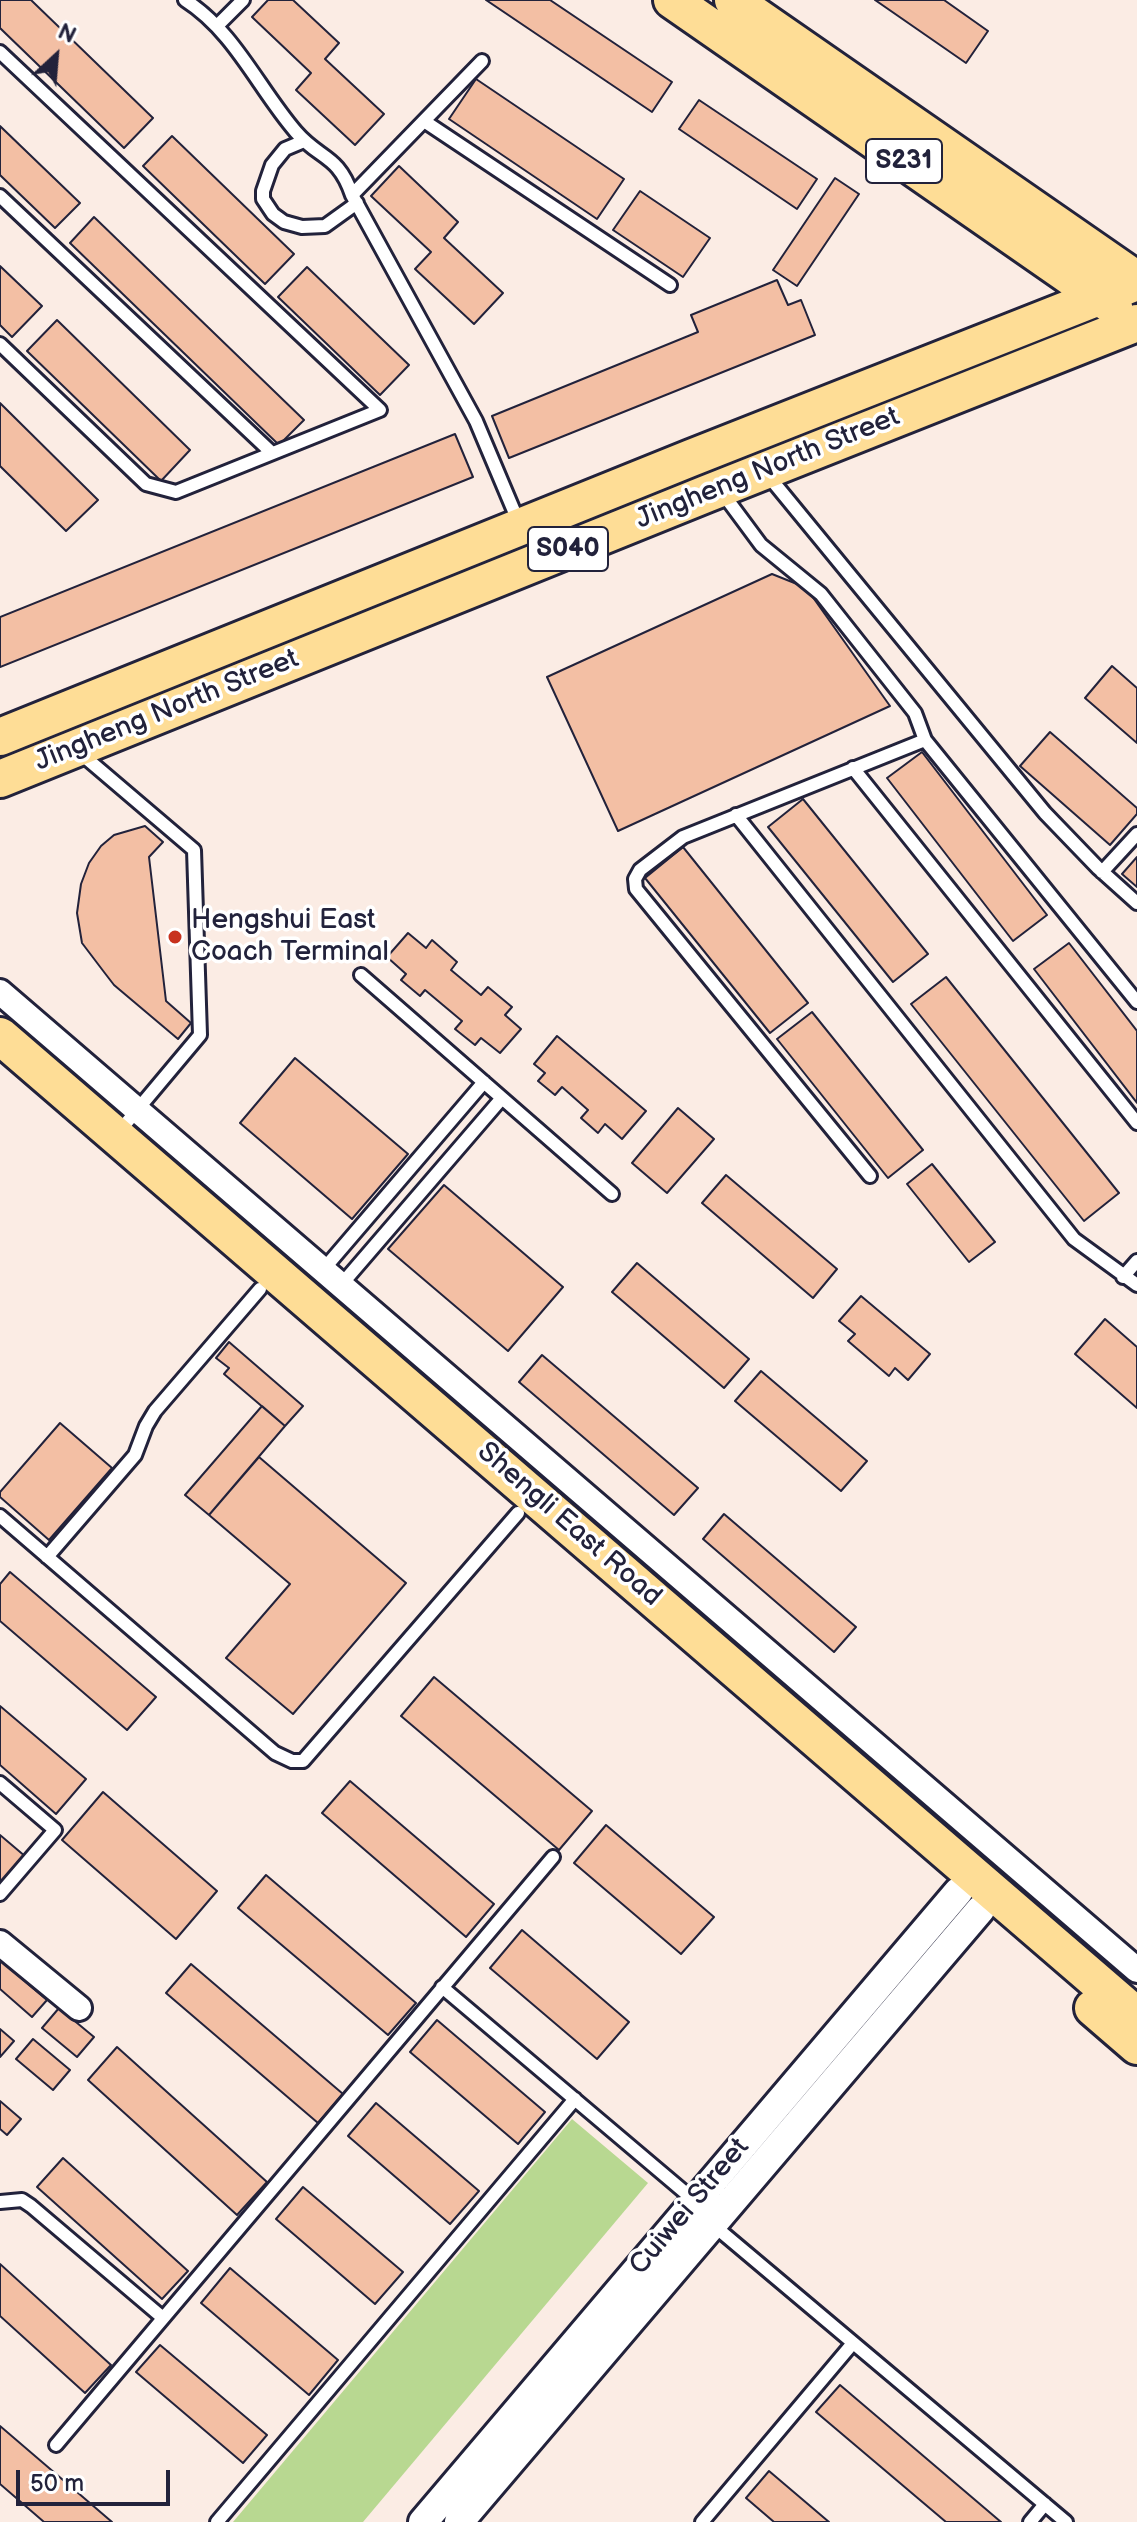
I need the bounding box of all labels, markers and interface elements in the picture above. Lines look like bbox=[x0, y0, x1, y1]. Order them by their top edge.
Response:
north arrow bbox=[16, 16, 96, 96]
text: N bbox=[53, 18, 80, 50]
road number: S231 bbox=[866, 139, 942, 183]
street label: Jingheng North Street bbox=[631, 401, 905, 537]
road number: S040 bbox=[528, 527, 608, 571]
street label: Jingheng North Street bbox=[30, 643, 304, 779]
place label: Hengshui East Coach Terminal bbox=[191, 904, 389, 970]
marker: Hengshui East Coach Terminal bbox=[166, 928, 184, 946]
street label: Shengli East Road bbox=[470, 1436, 668, 1614]
street label: Cuiwei Street bbox=[623, 2132, 757, 2282]
scale bar bbox=[20, 2454, 174, 2504]
text: 50 m bbox=[30, 2469, 84, 2498]

